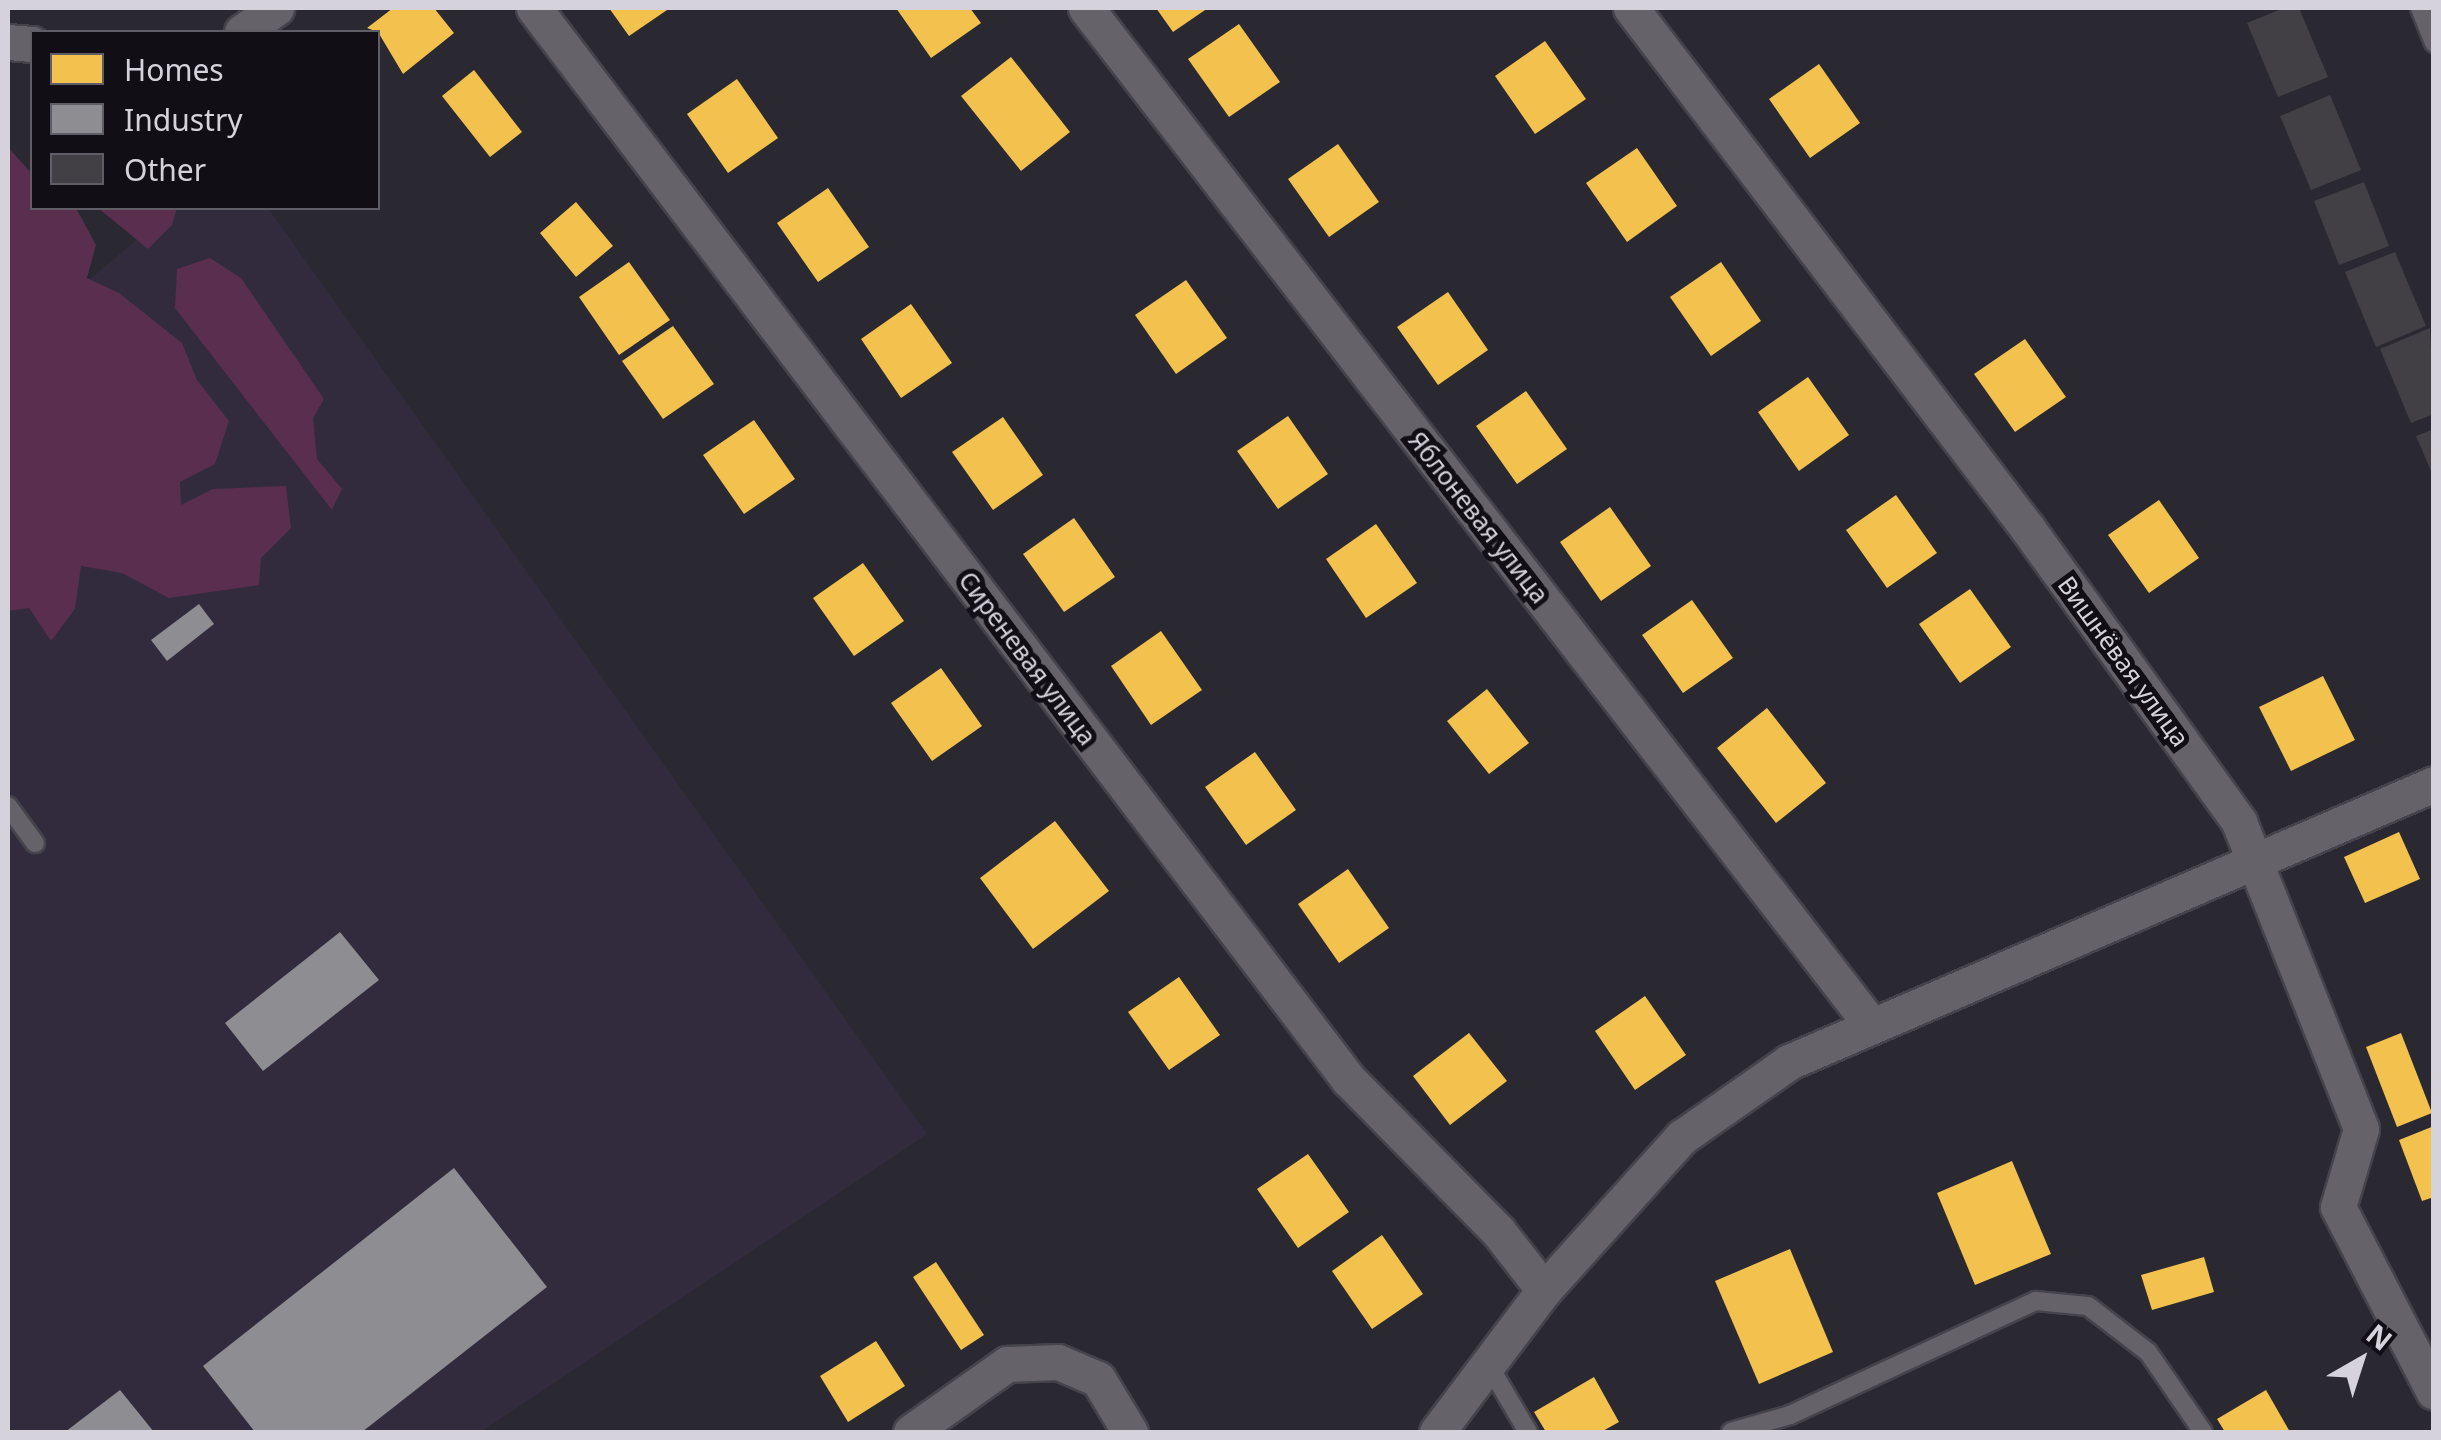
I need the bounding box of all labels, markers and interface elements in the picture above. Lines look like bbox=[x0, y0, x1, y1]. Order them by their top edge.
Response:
legend bbox=[30, 30, 380, 210]
text: Homes bbox=[124, 49, 224, 90]
text: Industry bbox=[124, 99, 243, 140]
text: Other bbox=[124, 149, 206, 190]
street label: Яблоневая улица bbox=[1403, 425, 1555, 609]
street label: Сиреневая улица bbox=[953, 565, 1103, 751]
street label: Вишнёвая улица bbox=[2052, 570, 2196, 752]
north arrow bbox=[2311, 1310, 2411, 1410]
text: N bbox=[2359, 1315, 2401, 1359]

